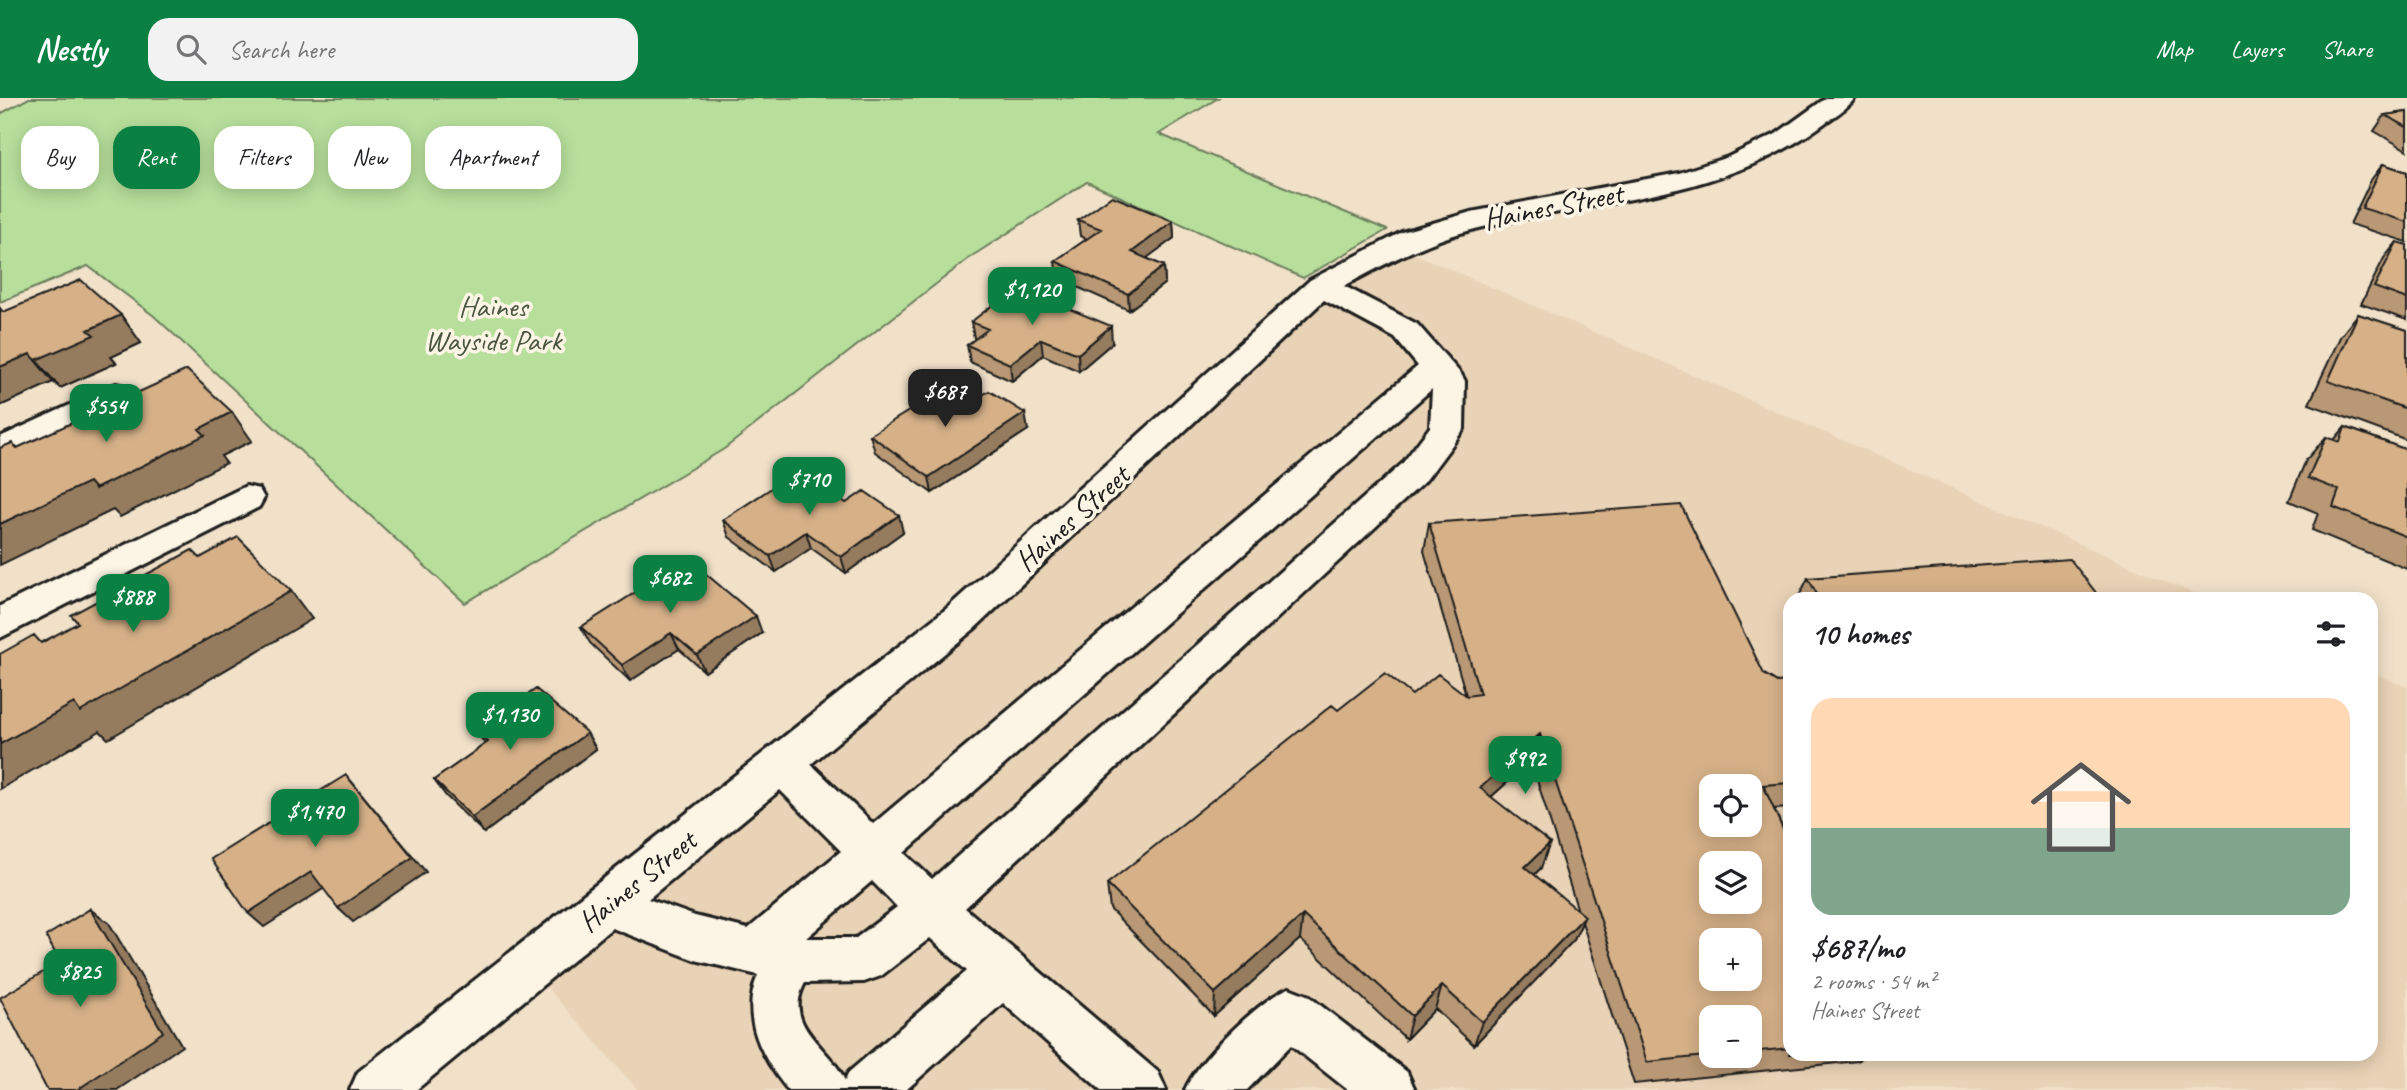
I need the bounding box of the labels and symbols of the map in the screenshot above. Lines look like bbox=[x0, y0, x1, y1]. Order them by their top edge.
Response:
street label: Haines Street bbox=[1480, 173, 1629, 238]
pin: $1,120 bbox=[975, 268, 1089, 327]
park label: Haines Wayside Park bbox=[425, 287, 563, 359]
pin: $687 bbox=[904, 370, 986, 429]
pin: $554 bbox=[65, 384, 147, 444]
street label: Haines Street bbox=[1007, 455, 1139, 579]
pin: $710 bbox=[768, 458, 850, 517]
pin: $682 bbox=[629, 556, 711, 615]
pin: $888 bbox=[92, 574, 174, 634]
pin: $1,130 bbox=[453, 692, 567, 752]
pin: $992 bbox=[1484, 736, 1566, 796]
pin: $1,470 bbox=[258, 790, 372, 849]
street label: Haines Street bbox=[570, 820, 706, 940]
pin: $825 bbox=[39, 950, 121, 1009]

